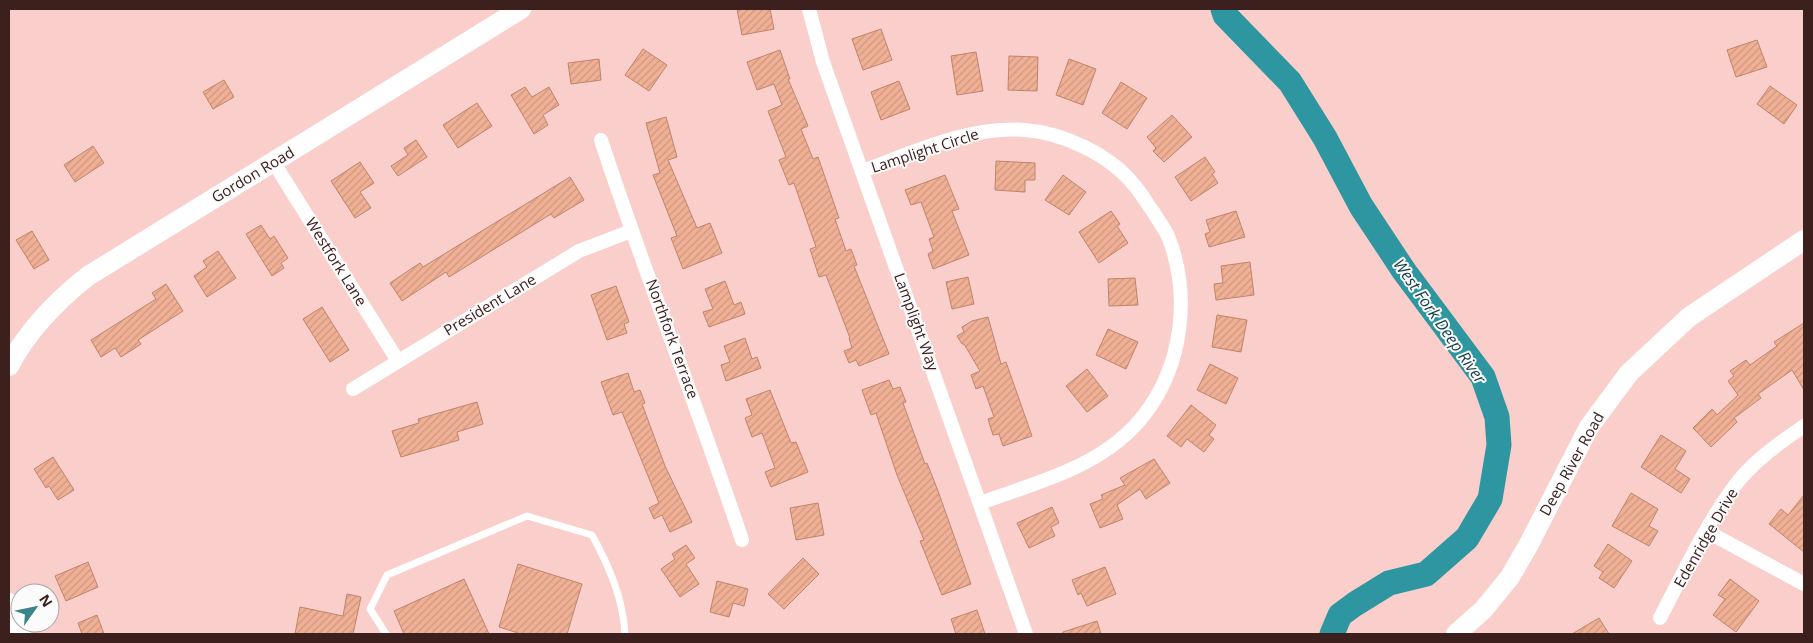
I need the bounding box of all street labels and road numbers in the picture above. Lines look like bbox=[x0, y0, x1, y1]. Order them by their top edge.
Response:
street label: Lamplight Circle bbox=[868, 123, 981, 177]
street label: Gordon Road bbox=[207, 142, 298, 207]
street label: Westfork Lane bbox=[302, 214, 372, 309]
street label: President Lane bbox=[440, 269, 539, 340]
street label: Lamplight Way bbox=[890, 270, 944, 374]
street label: Northfork Terrace bbox=[642, 276, 704, 401]
street label: Deep River Road bbox=[1534, 408, 1608, 519]
street label: Edenridge Drive bbox=[1669, 484, 1742, 591]

